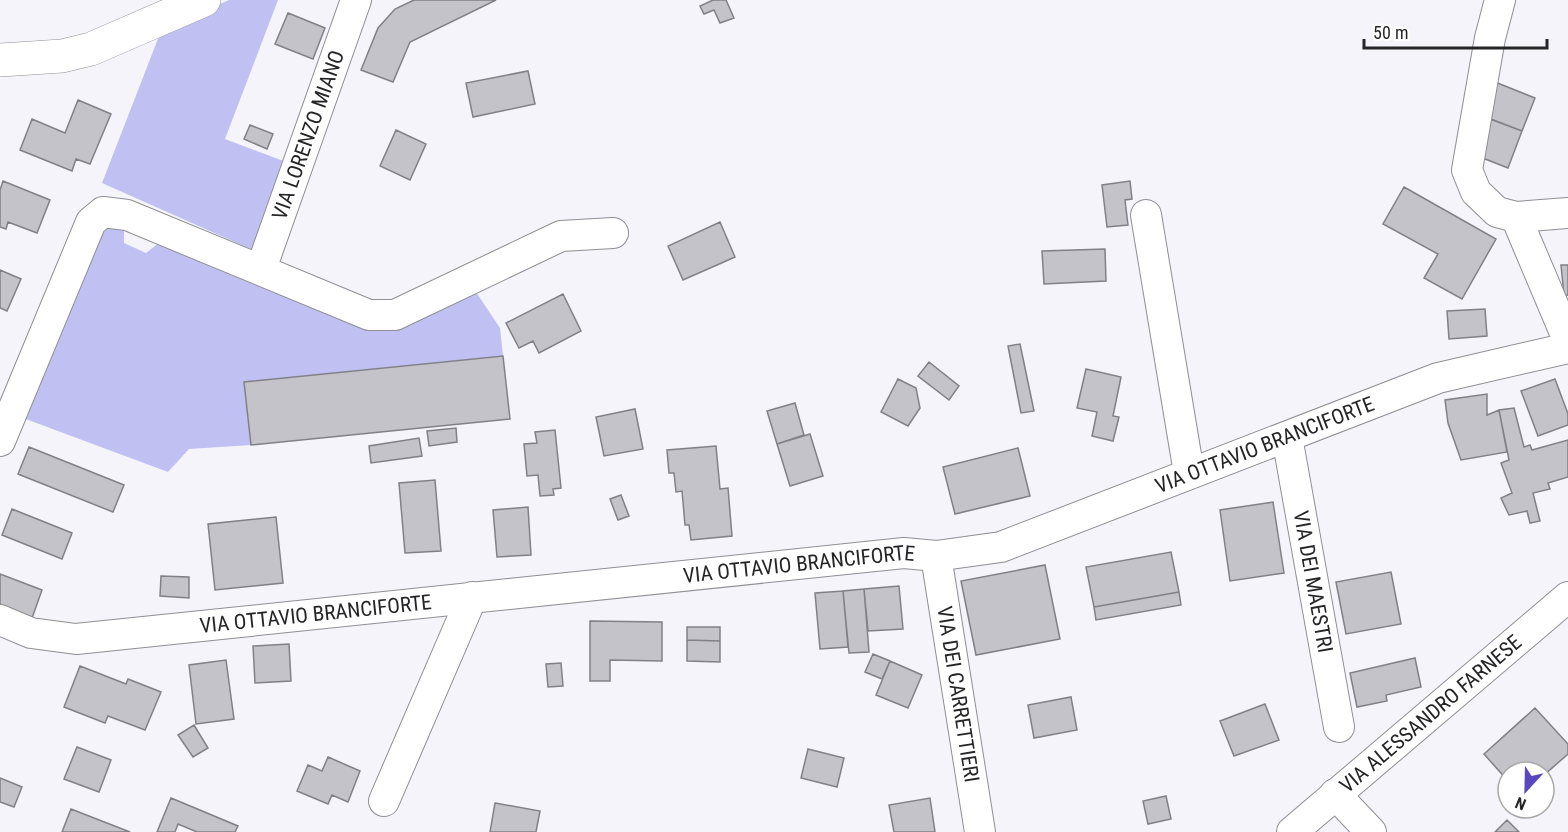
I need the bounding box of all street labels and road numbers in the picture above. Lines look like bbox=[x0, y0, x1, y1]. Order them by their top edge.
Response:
street label: VIA LORENZO MIANO bbox=[267, 47, 349, 223]
street label: VIA OTTAVIO BRANCIFORTE bbox=[1152, 392, 1378, 498]
street label: VIA DEI MAESTRI bbox=[1288, 509, 1337, 654]
street label: VIA OTTAVIO BRANCIFORTE bbox=[682, 541, 916, 588]
street label: VIA OTTAVIO BRANCIFORTE bbox=[199, 590, 433, 638]
street label: VIA DEI CARRETTIERI bbox=[932, 605, 984, 784]
street label: VIA ALESSANDRO FARNESE bbox=[1335, 630, 1526, 798]

